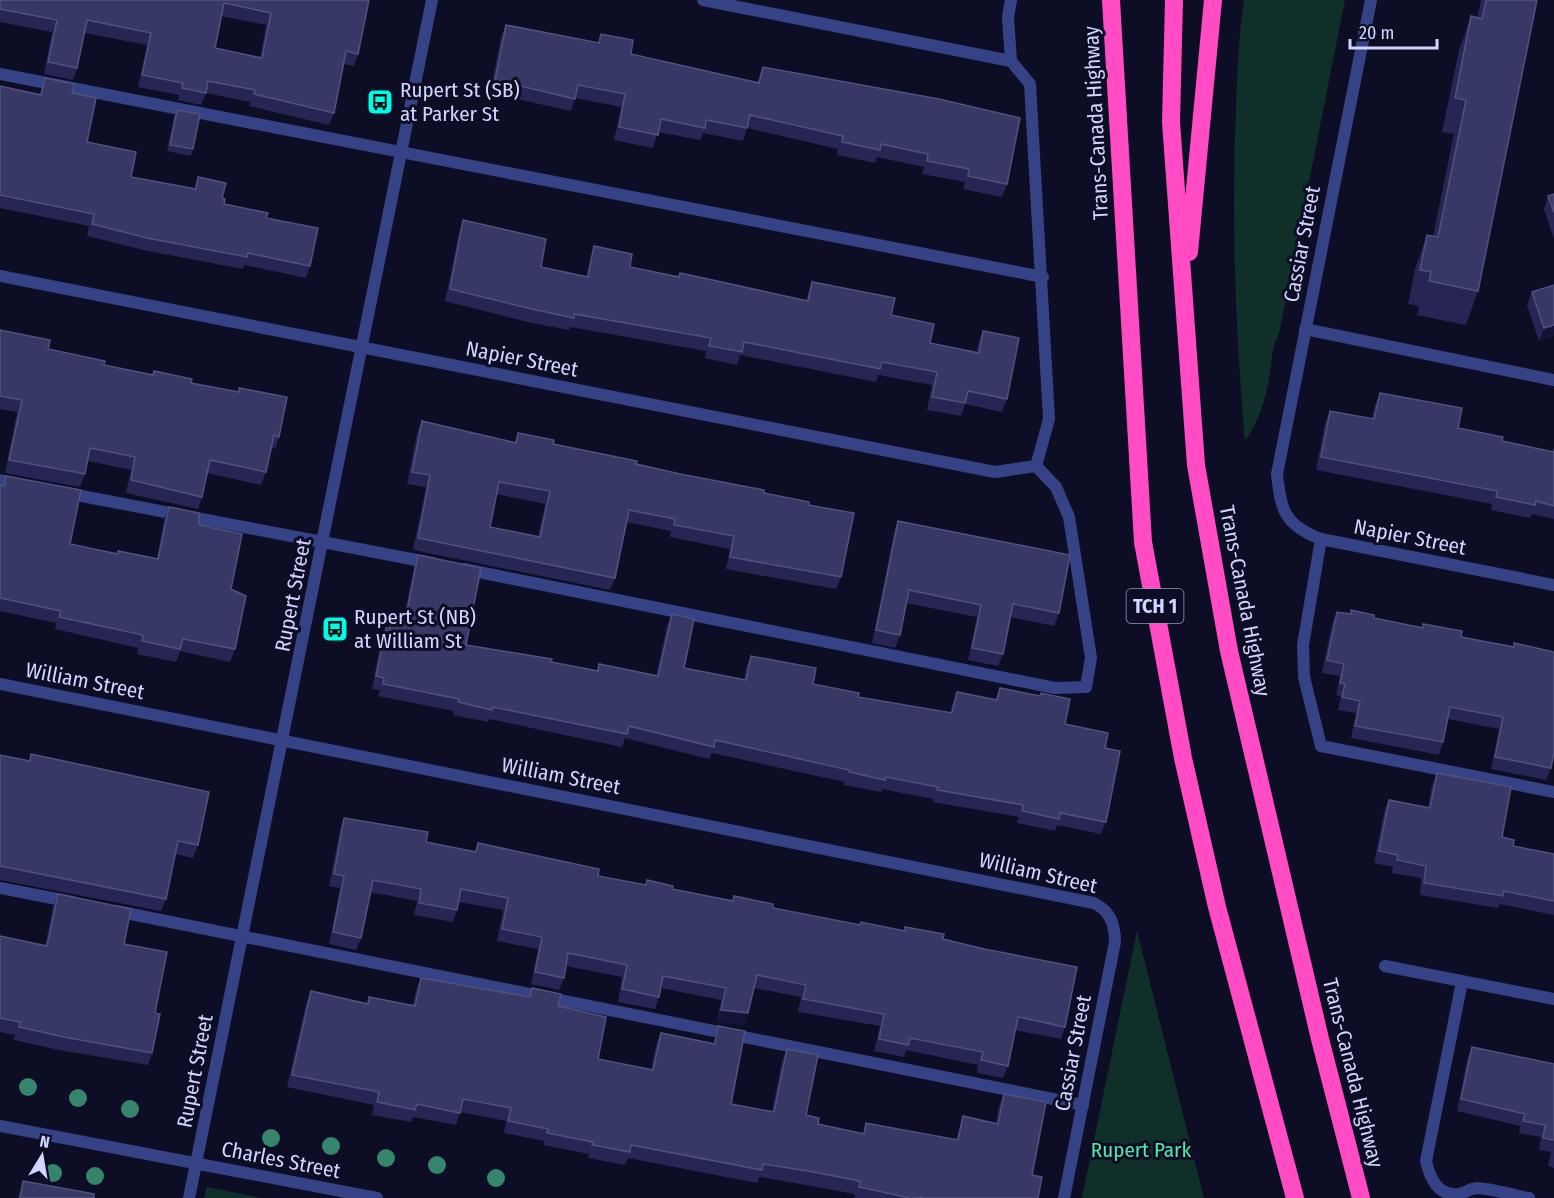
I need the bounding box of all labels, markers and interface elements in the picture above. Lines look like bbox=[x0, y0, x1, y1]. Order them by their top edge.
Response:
scale bar bbox=[1350, 12, 1437, 50]
text: 20 m bbox=[1359, 22, 1394, 44]
street label: Trans-Canada Highway bbox=[1078, 25, 1114, 221]
place label: Rupert St (SB) at Parker St bbox=[400, 77, 520, 127]
bus stop icon: Rupert St (SB) at Parker St bbox=[365, 87, 395, 117]
street label: Cassiar Street bbox=[1278, 184, 1326, 304]
street label: Napier Street bbox=[464, 335, 580, 383]
street label: Trans-Canada Highway bbox=[1214, 503, 1276, 699]
street label: Napier Street bbox=[1352, 513, 1468, 561]
street label: Rupert Street bbox=[269, 536, 317, 654]
road number: TCH 1 bbox=[1126, 589, 1184, 623]
place label: Rupert St (NB) at William St bbox=[354, 604, 476, 654]
bus stop icon: Rupert St (NB) at William St bbox=[320, 614, 350, 644]
street label: William Street bbox=[23, 657, 147, 705]
street label: William Street bbox=[499, 752, 623, 800]
street label: William Street bbox=[976, 847, 1100, 899]
street label: Trans-Canada Highway bbox=[1317, 976, 1389, 1171]
street label: Cassiar Street bbox=[1049, 993, 1097, 1113]
street label: Rupert Street bbox=[171, 1012, 219, 1130]
north arrow bbox=[12, 1126, 72, 1186]
text: N bbox=[38, 1132, 51, 1152]
street label: Charles Street bbox=[219, 1136, 343, 1184]
park label: Rupert Park bbox=[1091, 1137, 1191, 1163]

